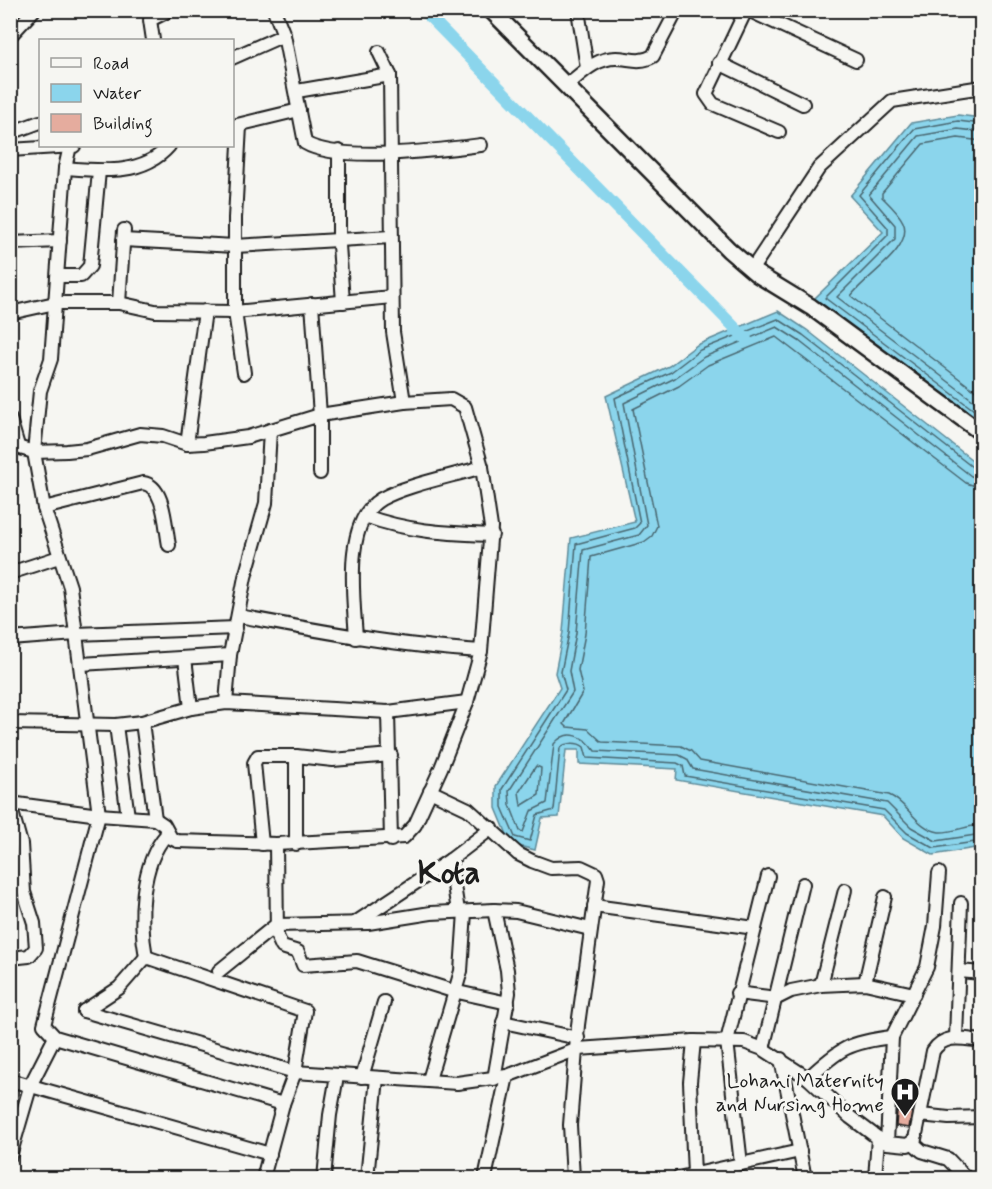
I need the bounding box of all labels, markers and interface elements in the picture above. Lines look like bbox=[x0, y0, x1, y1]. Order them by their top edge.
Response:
legend bbox=[39, 39, 234, 147]
text: Road bbox=[93, 52, 129, 76]
text: Water bbox=[93, 82, 142, 106]
text: Building bbox=[93, 112, 153, 138]
district label: Kota bbox=[418, 852, 480, 896]
place label: Lohani Maternity and Nursing Home bbox=[716, 1067, 884, 1119]
hospital icon: Lohani Maternity and Nursing Home bbox=[889, 1076, 921, 1118]

